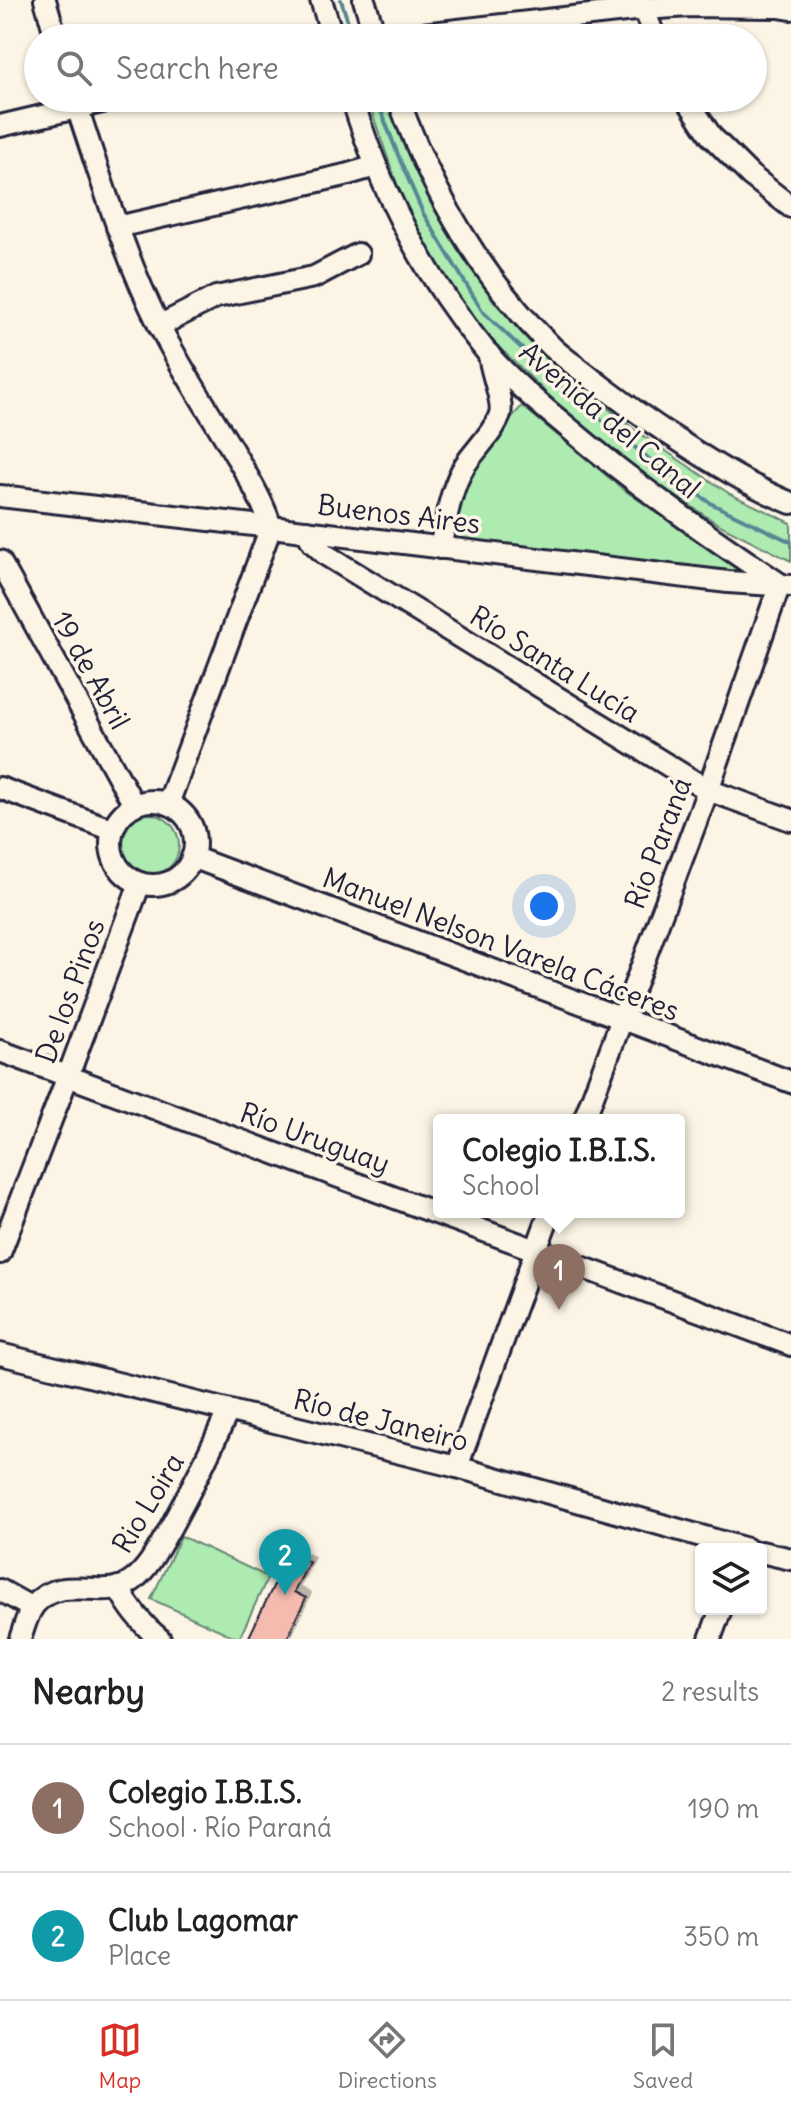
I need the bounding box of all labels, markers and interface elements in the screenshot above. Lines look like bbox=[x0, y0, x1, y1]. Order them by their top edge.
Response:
search box bbox=[24, 24, 767, 112]
icon: search bbox=[52, 46, 96, 90]
text: Search here bbox=[116, 49, 279, 87]
street label: Avenida del Canal bbox=[512, 334, 708, 506]
street label: Buenos Aires bbox=[316, 486, 482, 542]
street label: Río Santa Lucía bbox=[463, 597, 647, 731]
street label: 19 de Abril bbox=[44, 605, 138, 735]
street label: Río Paraná bbox=[616, 772, 700, 914]
street label: Manuel Nelson Varela Cáceres bbox=[318, 859, 684, 1029]
your location bbox=[524, 886, 564, 926]
street label: De los Pinos bbox=[27, 914, 113, 1068]
street label: Río Uruguay bbox=[235, 1094, 395, 1182]
popup bbox=[433, 1114, 685, 1218]
text: Colegio I.B.I.S. bbox=[462, 1131, 656, 1169]
text: School bbox=[462, 1169, 540, 1202]
pin: 1 bbox=[533, 1244, 585, 1310]
street label: Río de Janeiro bbox=[290, 1381, 472, 1459]
street label: Rio Loira bbox=[104, 1446, 192, 1560]
pin: 2 bbox=[259, 1529, 311, 1595]
map controls bbox=[695, 1543, 767, 1615]
button: layers bbox=[695, 1543, 767, 1615]
text: Nearby bbox=[32, 1670, 145, 1713]
text: 2 results bbox=[661, 1675, 759, 1708]
text: Colegio I.B.I.S. bbox=[108, 1773, 302, 1811]
text: 1 bbox=[53, 1792, 63, 1825]
text: 190 m bbox=[688, 1792, 759, 1825]
text: School · Río Paraná bbox=[108, 1811, 332, 1844]
text: Club Lagomar bbox=[108, 1901, 298, 1939]
text: 2 bbox=[51, 1920, 65, 1953]
text: 350 m bbox=[683, 1920, 759, 1953]
text: Place bbox=[108, 1939, 171, 1972]
tab: Map bbox=[98, 2018, 142, 2094]
tab: Directions bbox=[338, 2018, 437, 2094]
tab: Saved bbox=[633, 2018, 693, 2094]

